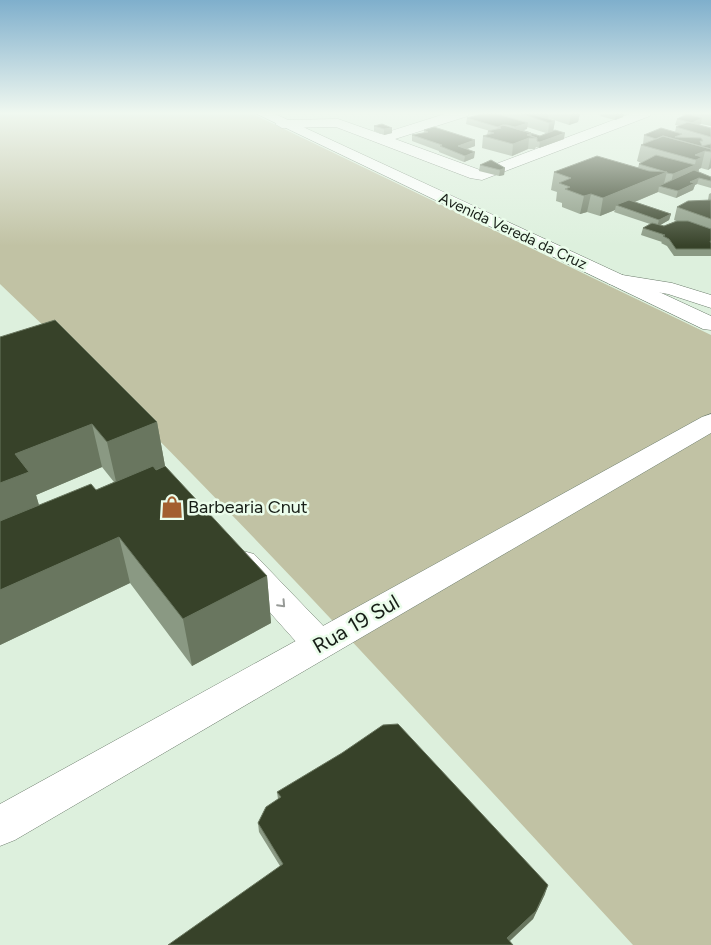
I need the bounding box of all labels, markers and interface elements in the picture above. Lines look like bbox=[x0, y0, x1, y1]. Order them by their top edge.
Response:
street label: Avenida Vereda da Cruz bbox=[436, 189, 590, 273]
shop icon: Barbearia Cnut bbox=[159, 494, 185, 520]
place label: Barbearia Cnut bbox=[188, 496, 308, 518]
street label: Rua 19 Sul bbox=[308, 589, 403, 658]
one-way arrow bbox=[276, 599, 285, 608]

